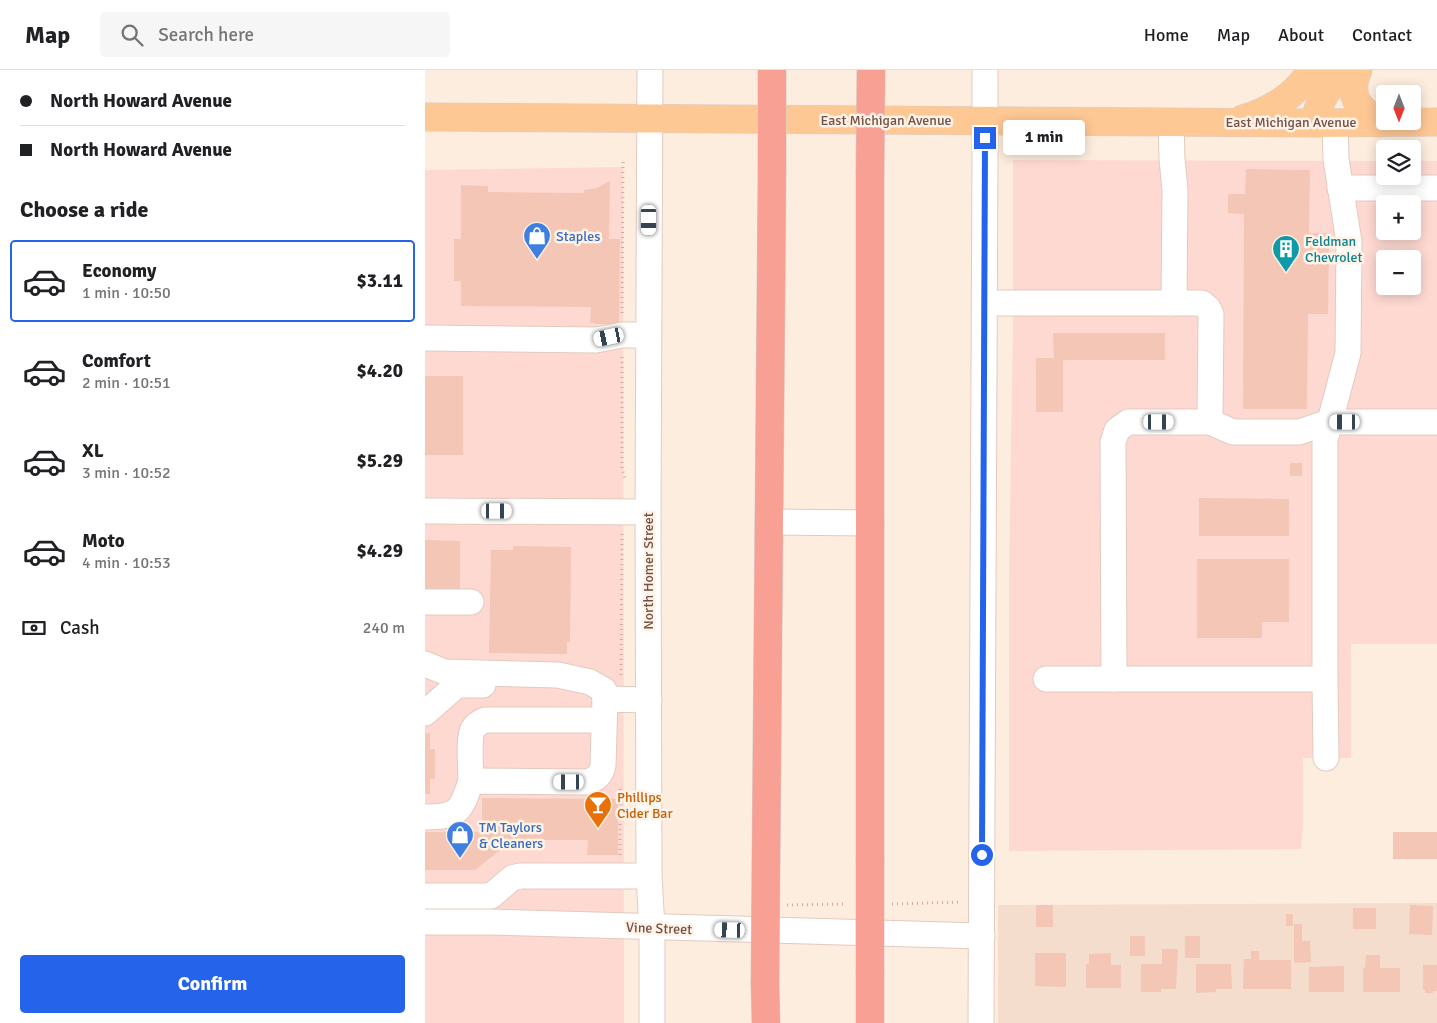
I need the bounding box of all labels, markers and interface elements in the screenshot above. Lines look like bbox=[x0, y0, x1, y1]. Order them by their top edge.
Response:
search box bbox=[100, 12, 450, 57]
text: Map bbox=[25, 20, 70, 50]
icon: search bbox=[118, 21, 146, 49]
text: Search here bbox=[158, 23, 254, 47]
text: Home bbox=[1144, 24, 1189, 46]
text: Map bbox=[1217, 24, 1250, 46]
text: About bbox=[1278, 24, 1324, 46]
text: Contact bbox=[1352, 24, 1412, 46]
north arrow bbox=[1376, 85, 1421, 130]
map controls bbox=[1376, 85, 1421, 295]
text: North Howard Avenue bbox=[50, 89, 232, 113]
street label: East Michigan Avenue bbox=[820, 112, 952, 129]
street label: East Michigan Avenue bbox=[1225, 114, 1357, 131]
callout: 1 min bbox=[1003, 120, 1085, 156]
route end bbox=[974, 127, 996, 149]
text: 1 min bbox=[1025, 127, 1063, 147]
text: North Howard Avenue bbox=[50, 138, 232, 162]
button: layers bbox=[1376, 140, 1421, 185]
button: + bbox=[1376, 195, 1421, 240]
text: Choose a ride bbox=[20, 196, 148, 223]
car bbox=[641, 205, 656, 235]
shop icon: Staples bbox=[522, 221, 552, 260]
place label: Staples bbox=[556, 228, 600, 245]
place label: Feldman Chevrolet bbox=[1305, 233, 1362, 266]
building icon: Feldman Chevrolet bbox=[1271, 234, 1301, 273]
button: − bbox=[1376, 250, 1421, 295]
icon: car bbox=[22, 259, 67, 304]
text: Economy bbox=[82, 259, 156, 283]
text: $3.11 bbox=[357, 269, 403, 293]
text: 1 min · 10:50 bbox=[82, 283, 171, 303]
car bbox=[592, 327, 625, 347]
icon: car bbox=[22, 349, 67, 394]
text: Comfort bbox=[82, 349, 151, 373]
text: $4.20 bbox=[357, 359, 403, 383]
text: 2 min · 10:51 bbox=[82, 373, 171, 393]
car bbox=[1144, 415, 1174, 430]
car bbox=[1330, 415, 1360, 430]
icon: car bbox=[22, 439, 67, 484]
text: XL bbox=[82, 439, 104, 463]
text: $5.29 bbox=[357, 449, 403, 473]
text: 3 min · 10:52 bbox=[82, 463, 171, 483]
car bbox=[482, 504, 512, 519]
street label: North Homer Street bbox=[640, 512, 657, 630]
icon: car bbox=[22, 529, 67, 574]
text: Moto bbox=[82, 529, 125, 553]
text: $4.29 bbox=[357, 539, 403, 563]
text: 4 min · 10:53 bbox=[82, 553, 171, 573]
icon: cash bbox=[20, 614, 48, 642]
text: Cash bbox=[60, 616, 100, 640]
text: 240 m bbox=[363, 618, 405, 638]
car bbox=[554, 775, 584, 790]
place label: Phillips Cider Bar bbox=[617, 789, 673, 822]
bar icon: Phillips Cider Bar bbox=[583, 790, 613, 829]
place label: TM Taylors & Cleaners bbox=[479, 819, 543, 852]
shop icon: TM Taylors & Cleaners bbox=[445, 820, 475, 859]
route start bbox=[971, 844, 993, 866]
street label: Vine Street bbox=[626, 919, 692, 938]
car bbox=[714, 922, 745, 938]
button: Confirm bbox=[20, 955, 405, 1013]

